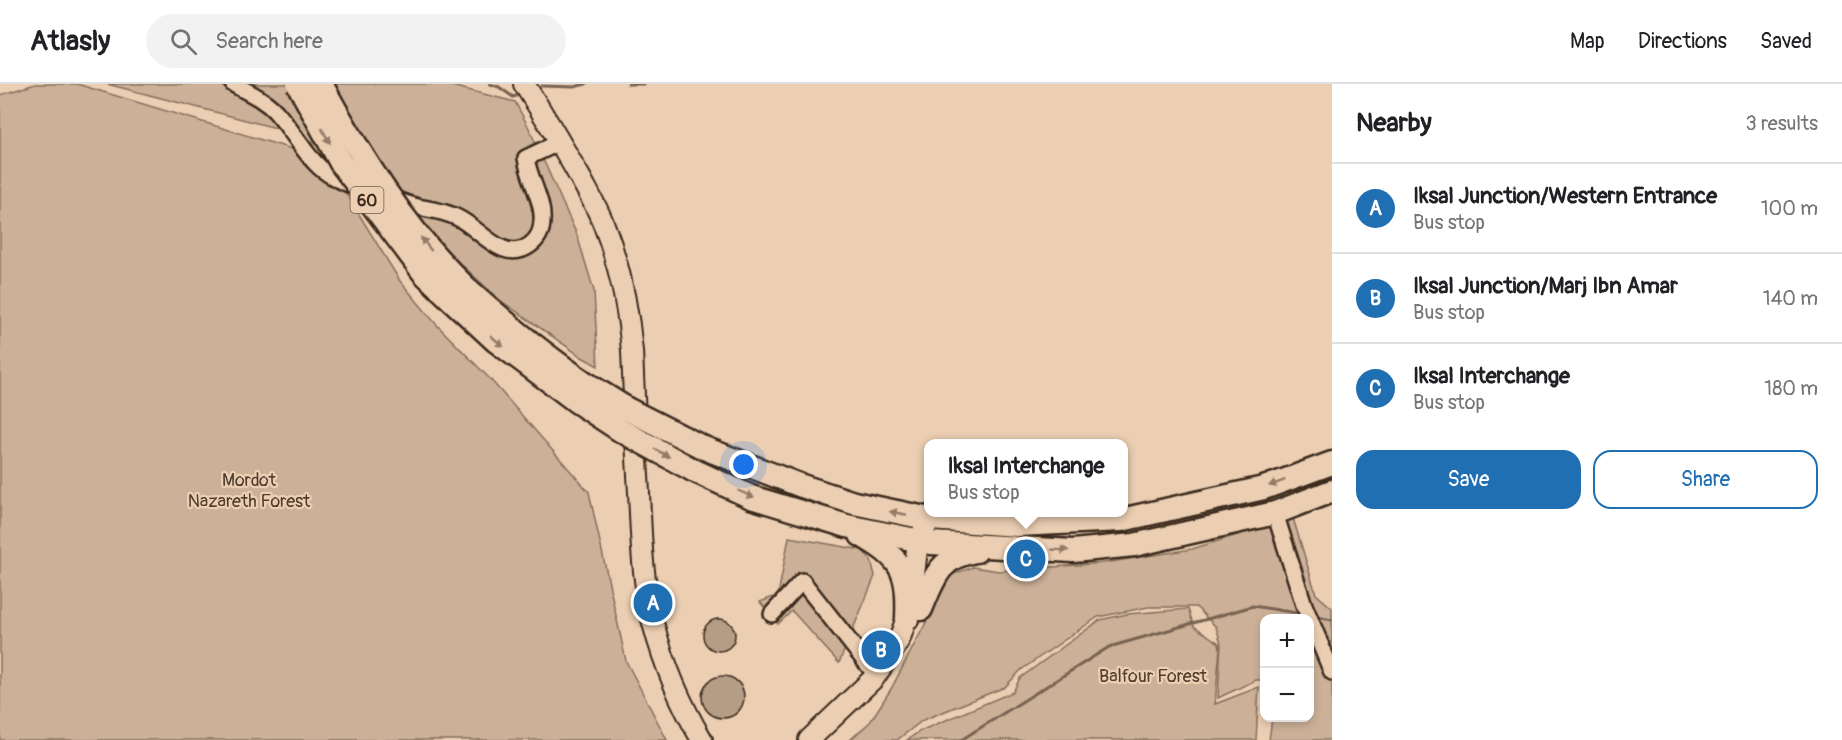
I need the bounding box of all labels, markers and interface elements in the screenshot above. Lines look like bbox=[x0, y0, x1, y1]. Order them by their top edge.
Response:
search box bbox=[146, 14, 566, 68]
text: Atlasly bbox=[30, 24, 110, 59]
icon: search bbox=[167, 25, 200, 58]
text: Search here bbox=[215, 27, 323, 55]
text: Map bbox=[1570, 28, 1605, 55]
text: Directions bbox=[1638, 28, 1727, 55]
text: Saved bbox=[1760, 28, 1812, 55]
text: Nearby bbox=[1356, 107, 1432, 139]
text: 3 results bbox=[1746, 111, 1818, 136]
one-way arrow bbox=[321, 128, 331, 145]
text: Iksal Junction/Western Entrance bbox=[1413, 182, 1717, 210]
road number: 60 bbox=[350, 187, 384, 213]
text: A bbox=[1369, 196, 1382, 221]
text: 100 m bbox=[1761, 196, 1818, 221]
text: Bus stop bbox=[1413, 210, 1485, 235]
one-way arrow bbox=[419, 236, 432, 252]
text: Iksal Junction/Marj Ibn Amar bbox=[1413, 272, 1678, 300]
text: B bbox=[1370, 286, 1381, 311]
text: 140 m bbox=[1763, 286, 1818, 311]
text: Bus stop bbox=[1413, 300, 1485, 325]
one-way arrow bbox=[489, 335, 505, 348]
text: Iksal Interchange bbox=[1413, 362, 1570, 390]
text: C bbox=[1369, 376, 1382, 401]
text: 180 m bbox=[1764, 376, 1818, 401]
text: Bus stop bbox=[1413, 390, 1485, 415]
popup bbox=[924, 439, 1128, 517]
one-way arrow bbox=[654, 448, 671, 458]
your location bbox=[729, 450, 758, 479]
button: Save bbox=[1356, 450, 1581, 509]
button: Share bbox=[1593, 450, 1818, 509]
text: Iksal Interchange bbox=[948, 452, 1104, 480]
park label: Mordot Nazareth Forest bbox=[188, 469, 311, 513]
one-way arrow bbox=[1268, 479, 1286, 489]
text: Bus stop bbox=[948, 480, 1020, 505]
one-way arrow bbox=[737, 490, 754, 499]
one-way arrow bbox=[889, 508, 908, 517]
pin: C bbox=[1006, 536, 1046, 582]
one-way arrow bbox=[1050, 546, 1069, 555]
pin: A bbox=[634, 580, 672, 626]
map controls bbox=[1260, 614, 1314, 722]
button: + bbox=[1260, 614, 1314, 668]
pin: B bbox=[862, 628, 900, 672]
park label: Balfour Forest bbox=[1099, 665, 1208, 688]
button: − bbox=[1260, 668, 1314, 722]

